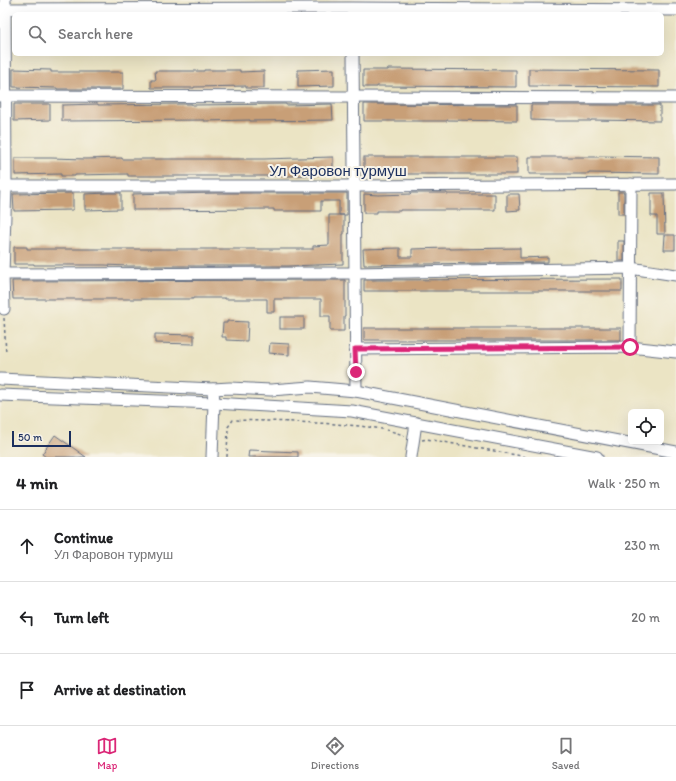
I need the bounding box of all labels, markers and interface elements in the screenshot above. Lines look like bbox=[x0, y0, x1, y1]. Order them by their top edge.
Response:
search box bbox=[12, 12, 664, 56]
icon: search bbox=[26, 23, 48, 45]
text: Search here bbox=[58, 25, 133, 43]
street label: Ул Фаровон турмуш bbox=[269, 162, 407, 180]
route start bbox=[621, 338, 639, 356]
route end bbox=[347, 363, 365, 381]
map controls bbox=[628, 409, 664, 445]
button: locate bbox=[628, 409, 664, 445]
scale bar bbox=[12, 429, 71, 448]
text: 50 m bbox=[18, 431, 42, 444]
text: 4 min bbox=[16, 473, 58, 493]
text: Walk · 250 m bbox=[588, 476, 660, 491]
text: Continue bbox=[54, 529, 113, 547]
icon: ahead bbox=[16, 535, 38, 557]
text: 230 m bbox=[624, 538, 660, 553]
text: Ул Фаровон турмуш bbox=[54, 547, 173, 562]
icon: left bbox=[16, 607, 38, 629]
text: Turn left bbox=[54, 609, 109, 627]
text: 20 m bbox=[631, 610, 660, 625]
icon: arrive bbox=[16, 679, 38, 701]
text: Arrive at destination bbox=[54, 681, 186, 699]
tab: Map bbox=[96, 735, 118, 772]
tab: Directions bbox=[311, 735, 359, 772]
tab: Saved bbox=[552, 735, 580, 772]

